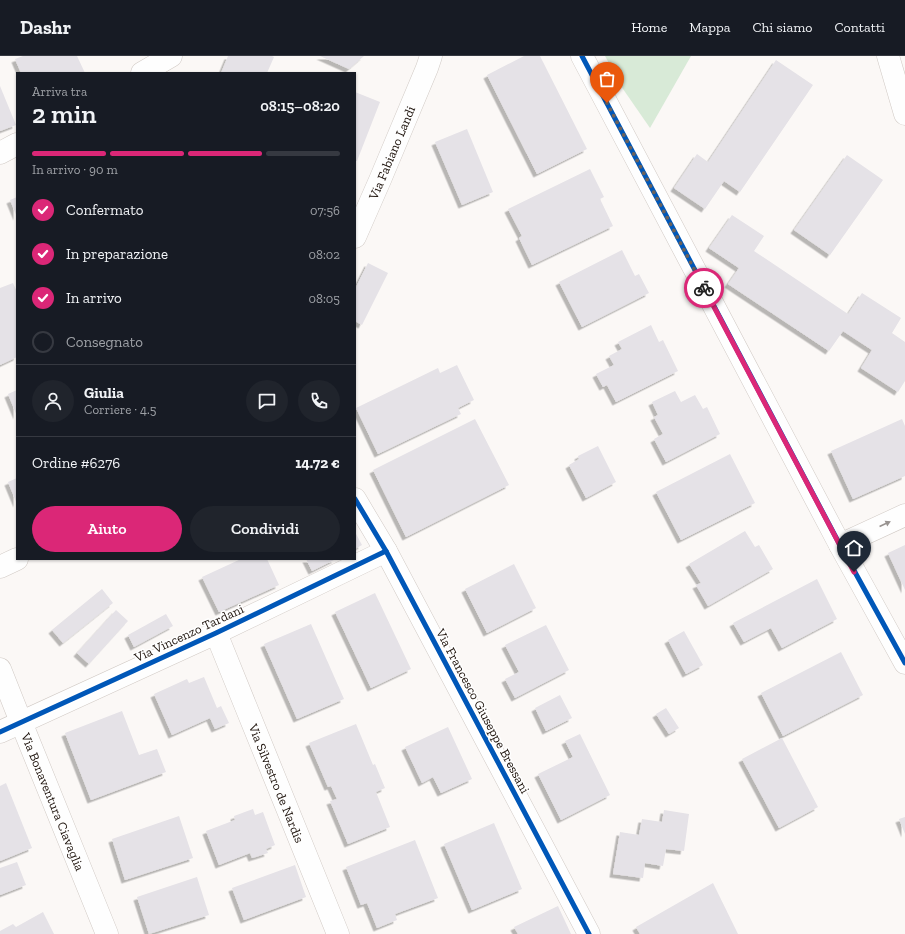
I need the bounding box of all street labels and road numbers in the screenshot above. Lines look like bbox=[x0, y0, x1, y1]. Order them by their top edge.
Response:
street label: Via Fabiano Landi bbox=[365, 103, 418, 202]
street label: Via Vincenzo Tardani bbox=[131, 601, 246, 665]
street label: Via Francesco Giuseppe Bressani bbox=[433, 625, 533, 796]
street label: Via Silvestro de Nardis bbox=[246, 721, 308, 845]
street label: Via Bonaventura Ciavaglia bbox=[18, 730, 88, 873]

